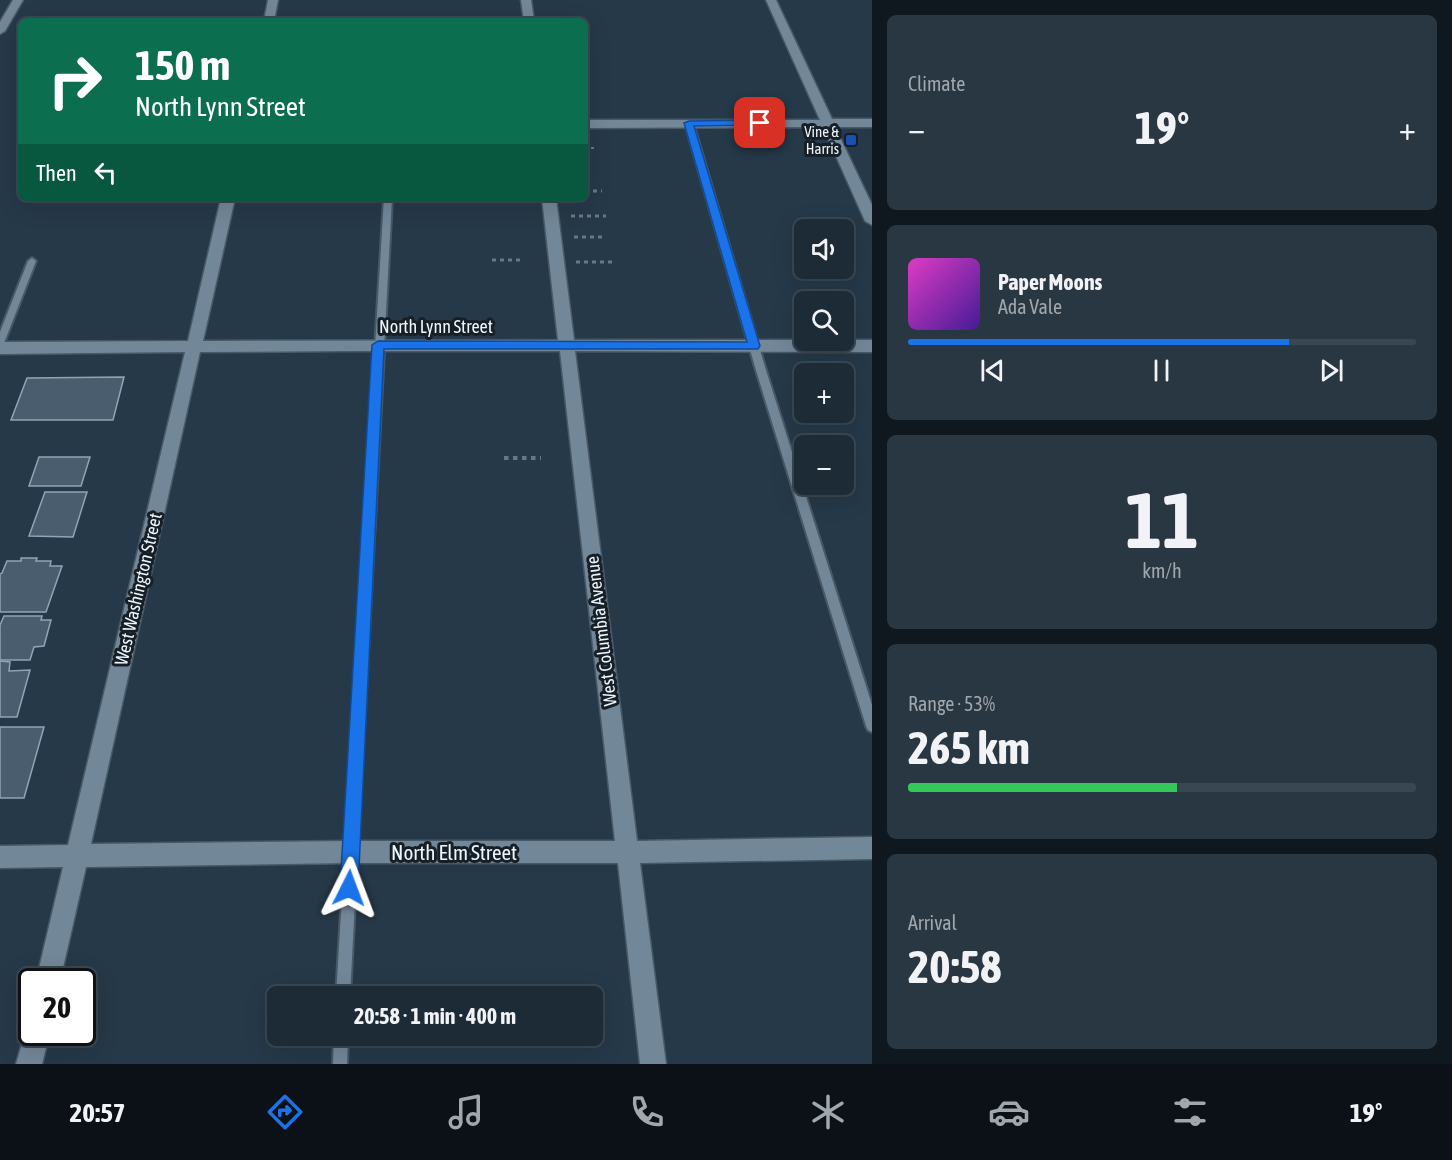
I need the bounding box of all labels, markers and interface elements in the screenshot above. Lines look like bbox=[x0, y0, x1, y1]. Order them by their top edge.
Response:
text: 150 m bbox=[135, 41, 230, 89]
icon: right bbox=[36, 42, 114, 120]
text: Climate bbox=[908, 72, 965, 95]
text: North Lynn Street bbox=[135, 91, 306, 122]
pin bbox=[734, 97, 785, 148]
text: 19° bbox=[1135, 102, 1189, 154]
icon: arrive bbox=[743, 106, 776, 139]
text: − bbox=[908, 109, 925, 147]
text: + bbox=[1399, 109, 1416, 147]
place label: Vine & Harris bbox=[804, 123, 839, 157]
marker: Vine & Harris bbox=[844, 133, 858, 147]
icon: left bbox=[89, 156, 122, 189]
text: Then bbox=[36, 160, 77, 186]
map controls bbox=[794, 219, 854, 495]
button: sound bbox=[794, 219, 854, 279]
text: Paper Moons bbox=[998, 269, 1102, 295]
button: search bbox=[794, 291, 854, 351]
text: Ada Vale bbox=[998, 295, 1062, 318]
street label: North Lynn Street bbox=[379, 316, 493, 337]
icon: previous bbox=[976, 354, 1009, 387]
icon: pause bbox=[1145, 354, 1178, 387]
icon: next bbox=[1315, 354, 1348, 387]
button: + bbox=[794, 363, 854, 423]
button: − bbox=[794, 435, 854, 495]
text: 11 bbox=[1125, 475, 1199, 565]
street label: West Washington Street bbox=[110, 511, 166, 667]
street label: West Columbia Avenue bbox=[581, 555, 621, 707]
text: km/h bbox=[1142, 559, 1182, 582]
text: Range · 53% bbox=[908, 692, 995, 715]
text: 265 km bbox=[908, 722, 1030, 774]
street label: North Elm Street bbox=[391, 840, 517, 864]
position arrow bbox=[317, 856, 381, 920]
text: Arrival bbox=[908, 911, 957, 934]
text: 20:58 bbox=[908, 941, 1002, 993]
speed limit sign: 20 bbox=[18, 968, 96, 1046]
text: 20:58 · 1 min · 400 m bbox=[354, 1003, 516, 1029]
icon: directions bbox=[264, 1091, 306, 1133]
icon: music bbox=[445, 1091, 487, 1133]
icon: phone bbox=[626, 1091, 668, 1133]
icon: climate bbox=[807, 1091, 849, 1133]
icon: car bbox=[988, 1091, 1030, 1133]
icon: filters bbox=[1169, 1091, 1211, 1133]
text: 20:57 bbox=[69, 1097, 126, 1128]
text: 19° bbox=[1350, 1097, 1383, 1128]

